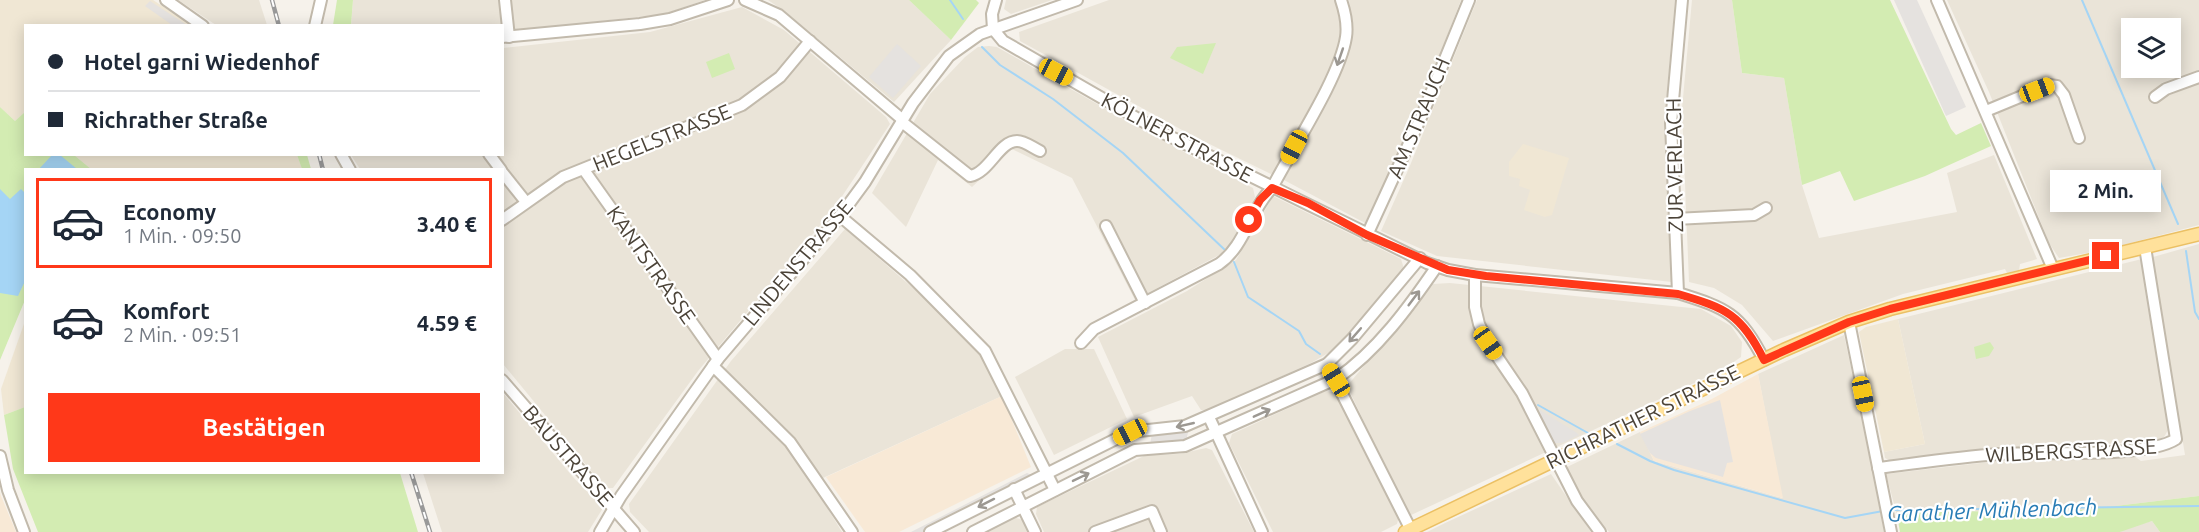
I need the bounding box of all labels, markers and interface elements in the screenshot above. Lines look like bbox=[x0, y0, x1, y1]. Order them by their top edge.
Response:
map controls bbox=[2121, 18, 2181, 78]
button: layers bbox=[2121, 18, 2181, 78]
one-way arrow bbox=[1334, 47, 1345, 66]
text: Hotel garni Wiedenhof bbox=[84, 49, 319, 74]
street label: AM STRAUCH bbox=[1382, 54, 1454, 181]
car bbox=[1036, 56, 1076, 88]
car bbox=[2017, 75, 2057, 105]
street label: KÖLNER STRASSE bbox=[1098, 87, 1257, 187]
street label: HEGELSTRASSE bbox=[589, 98, 734, 176]
street label: ZUR VERLACH bbox=[1661, 98, 1687, 233]
text: Richrather Straße bbox=[84, 107, 268, 132]
car bbox=[1278, 127, 1310, 167]
callout: 2 Min. bbox=[2050, 169, 2162, 211]
text: 2 Min. bbox=[2078, 179, 2134, 202]
street label: LINDENSTRASSE bbox=[738, 195, 857, 330]
icon: car bbox=[51, 196, 105, 250]
text: Economy bbox=[123, 199, 216, 224]
street label: KANTSTRASSE bbox=[602, 201, 701, 328]
route start bbox=[1235, 206, 1262, 233]
text: 3.40 € bbox=[417, 211, 477, 236]
text: 1 Min. · 09:50 bbox=[123, 224, 242, 247]
route end bbox=[2092, 242, 2119, 269]
one-way arrow bbox=[1408, 290, 1421, 306]
icon: car bbox=[51, 295, 105, 349]
text: Komfort bbox=[123, 298, 210, 323]
text: 4.59 € bbox=[417, 310, 477, 335]
text: 2 Min. · 09:51 bbox=[123, 323, 242, 346]
car bbox=[1470, 323, 1506, 363]
one-way arrow bbox=[1348, 327, 1362, 342]
street label: RICHRATHER STRASSE bbox=[1542, 359, 1743, 473]
car bbox=[1319, 360, 1353, 400]
car bbox=[1850, 375, 1876, 413]
button: Bestätigen bbox=[48, 393, 480, 462]
street label: BAUSTRASSE bbox=[519, 400, 619, 511]
one-way arrow bbox=[1253, 407, 1271, 418]
car bbox=[1110, 416, 1150, 448]
one-way arrow bbox=[1176, 419, 1195, 431]
street label: WILBERGSTRASSE bbox=[1985, 434, 2157, 466]
one-way arrow bbox=[1072, 471, 1090, 483]
water label: Garather Mühlenbach bbox=[1886, 493, 2098, 526]
one-way arrow bbox=[978, 497, 995, 509]

